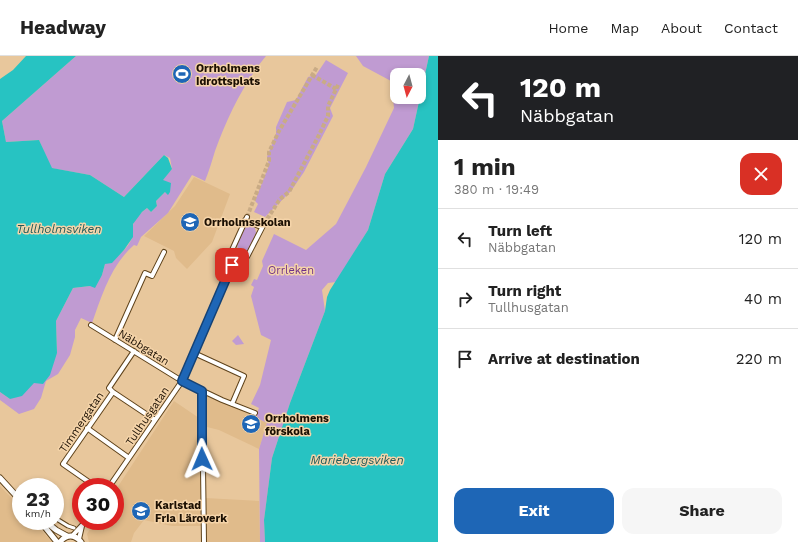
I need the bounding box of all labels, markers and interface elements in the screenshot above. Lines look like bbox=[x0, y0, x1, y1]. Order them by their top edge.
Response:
text: Headway bbox=[20, 16, 106, 39]
text: Home bbox=[548, 20, 588, 36]
text: Map bbox=[610, 20, 639, 36]
text: About bbox=[661, 20, 702, 36]
text: Contact bbox=[724, 20, 778, 36]
place label: Orrholmens Idrottsplats bbox=[196, 62, 260, 88]
sports icon: Orrholmens Idrottsplats bbox=[171, 63, 193, 85]
north arrow bbox=[390, 68, 426, 104]
map controls bbox=[390, 68, 426, 104]
text: 120 m bbox=[520, 71, 601, 104]
icon: left bbox=[454, 72, 506, 124]
text: Näbbgatan bbox=[520, 105, 614, 126]
text: 1 min bbox=[454, 153, 516, 181]
button: close bbox=[740, 153, 782, 195]
text: 380 m · 19:49 bbox=[454, 182, 539, 197]
school or university icon: Orrholmsskolan bbox=[179, 211, 201, 233]
place label: Orrholmsskolan bbox=[204, 216, 291, 229]
water label: Tullholmsviken bbox=[16, 222, 102, 236]
text: Turn left bbox=[488, 222, 552, 240]
icon: left bbox=[454, 228, 476, 250]
text: 120 m bbox=[739, 230, 782, 248]
text: Näbbgatan bbox=[488, 240, 556, 255]
pin bbox=[215, 248, 249, 282]
icon: arrive bbox=[221, 254, 243, 276]
park label: Orrleken bbox=[268, 264, 314, 277]
text: Turn right bbox=[488, 282, 561, 300]
icon: right bbox=[454, 288, 476, 310]
text: 40 m bbox=[744, 290, 782, 308]
text: Tullhusgatan bbox=[488, 300, 569, 315]
street label: Näbbgatan bbox=[116, 327, 172, 368]
icon: arrive bbox=[454, 348, 476, 370]
text: Arrive at destination bbox=[488, 350, 640, 368]
text: 220 m bbox=[736, 350, 782, 368]
street label: Tullhusgatan bbox=[123, 384, 172, 448]
street label: Timmergatan bbox=[56, 389, 106, 455]
place label: Orrholmens förskola bbox=[265, 412, 329, 438]
school or university icon: Orrholmens förskola bbox=[240, 413, 262, 435]
position arrow bbox=[181, 438, 223, 480]
water label: Mariebergsviken bbox=[310, 453, 404, 467]
speed limit sign: 30 bbox=[72, 478, 124, 530]
text: 23 bbox=[26, 487, 50, 511]
button: Exit bbox=[454, 488, 614, 534]
button: Share bbox=[622, 488, 782, 534]
place label: Karlstad Fria Läroverk bbox=[155, 499, 227, 525]
school or university icon: Karlstad Fria Läroverk bbox=[130, 500, 152, 522]
text: km/h bbox=[25, 508, 51, 519]

